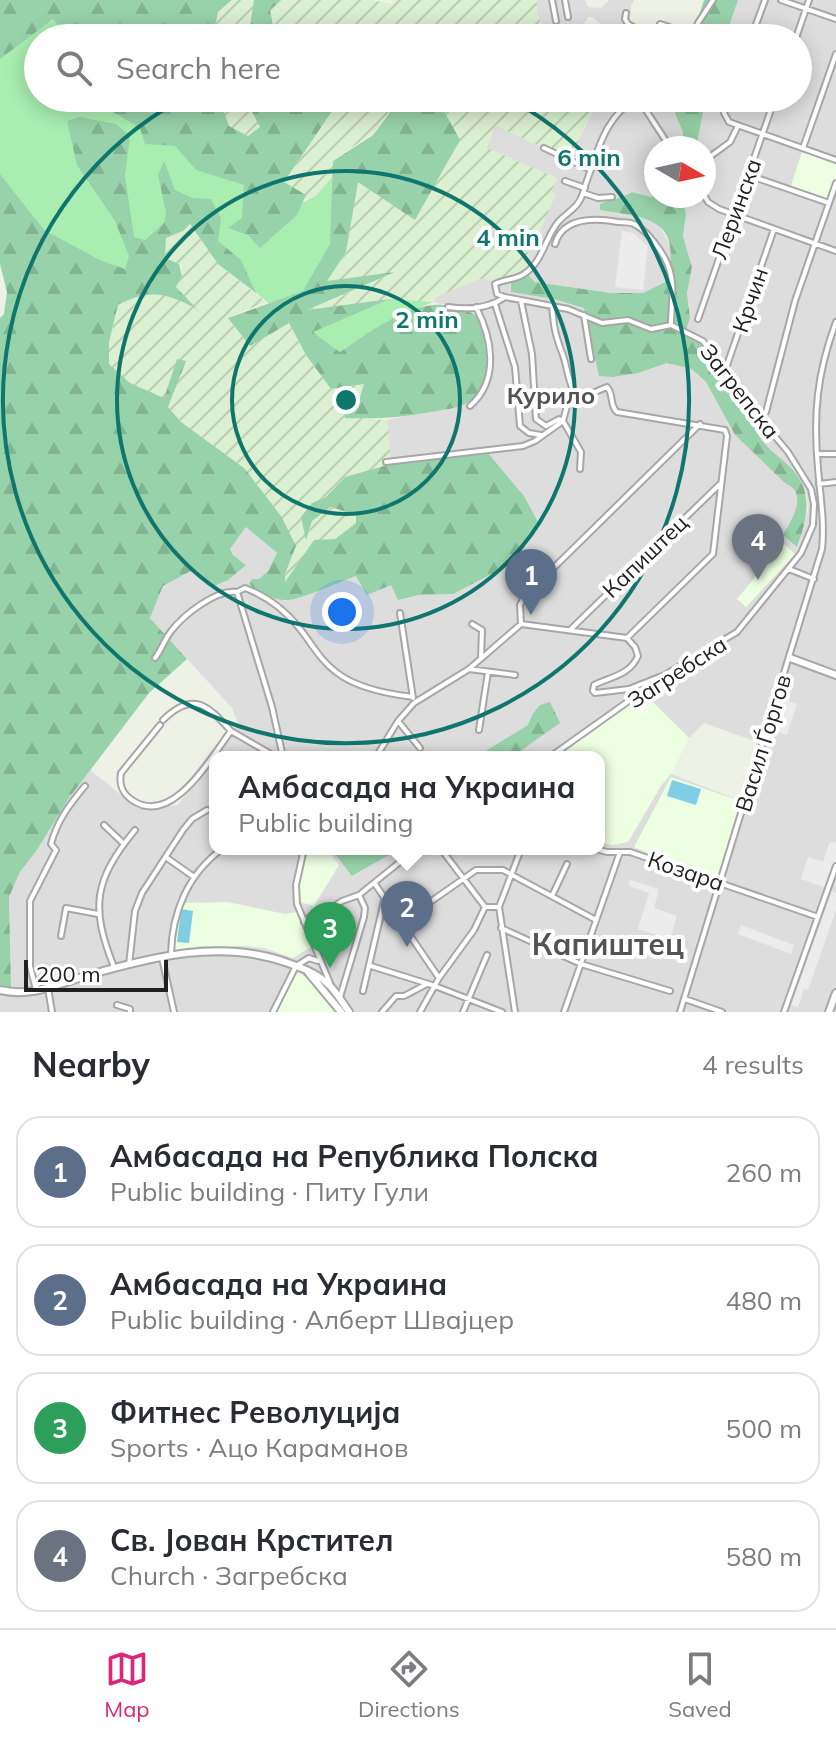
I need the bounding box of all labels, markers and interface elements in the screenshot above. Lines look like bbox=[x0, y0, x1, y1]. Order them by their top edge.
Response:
search box bbox=[24, 24, 812, 112]
icon: search bbox=[52, 46, 96, 90]
text: Search here bbox=[116, 49, 281, 87]
north arrow bbox=[644, 136, 716, 208]
text: 6 min bbox=[557, 142, 621, 172]
street label: Леринска bbox=[705, 155, 767, 263]
text: 4 min bbox=[476, 222, 540, 252]
street label: Крчин bbox=[726, 264, 774, 336]
text: 2 min bbox=[395, 304, 459, 334]
street label: Загрепска bbox=[694, 338, 786, 444]
district label: Курило bbox=[507, 380, 595, 410]
centre of rings bbox=[332, 386, 360, 414]
street label: Капиштец bbox=[597, 509, 693, 603]
pin: 4 bbox=[732, 514, 784, 580]
pin: 1 bbox=[505, 549, 557, 615]
your location bbox=[322, 592, 362, 632]
street label: Загребска bbox=[622, 630, 732, 714]
street label: Васил Ѓоргов bbox=[729, 671, 797, 815]
popup bbox=[209, 751, 605, 855]
text: Амбасада на Украина bbox=[238, 768, 576, 806]
text: Public building bbox=[238, 806, 413, 839]
street label: Козара bbox=[644, 845, 728, 897]
pin: 2 bbox=[381, 881, 433, 947]
pin: 3 bbox=[304, 902, 356, 968]
district label: Капиштец bbox=[532, 925, 684, 963]
scale bar bbox=[24, 956, 168, 992]
text: 200 m bbox=[36, 960, 101, 988]
text: Nearby bbox=[32, 1043, 150, 1086]
text: 4 results bbox=[702, 1048, 804, 1081]
text: Амбасада на Република Полска bbox=[110, 1137, 599, 1175]
text: 1 bbox=[52, 1156, 68, 1189]
text: 260 m bbox=[726, 1156, 802, 1189]
text: Public building · Питу Гули bbox=[110, 1175, 429, 1208]
text: Амбасада на Украина bbox=[110, 1265, 447, 1303]
text: 2 bbox=[52, 1284, 68, 1317]
text: 480 m bbox=[726, 1284, 802, 1317]
text: Public building · Алберт Швајцер bbox=[110, 1303, 514, 1336]
text: Фитнес Револуција bbox=[110, 1393, 401, 1431]
text: 3 bbox=[52, 1412, 68, 1445]
text: 500 m bbox=[726, 1412, 802, 1445]
text: Sports · Ацо Караманов bbox=[110, 1431, 408, 1464]
text: Св. Јован Крстител bbox=[110, 1521, 394, 1559]
text: 4 bbox=[52, 1540, 68, 1573]
text: 580 m bbox=[726, 1540, 802, 1573]
text: Church · Загребска bbox=[110, 1559, 348, 1592]
tab: Map bbox=[104, 1647, 150, 1723]
tab: Directions bbox=[358, 1647, 460, 1723]
tab: Saved bbox=[668, 1647, 732, 1723]

